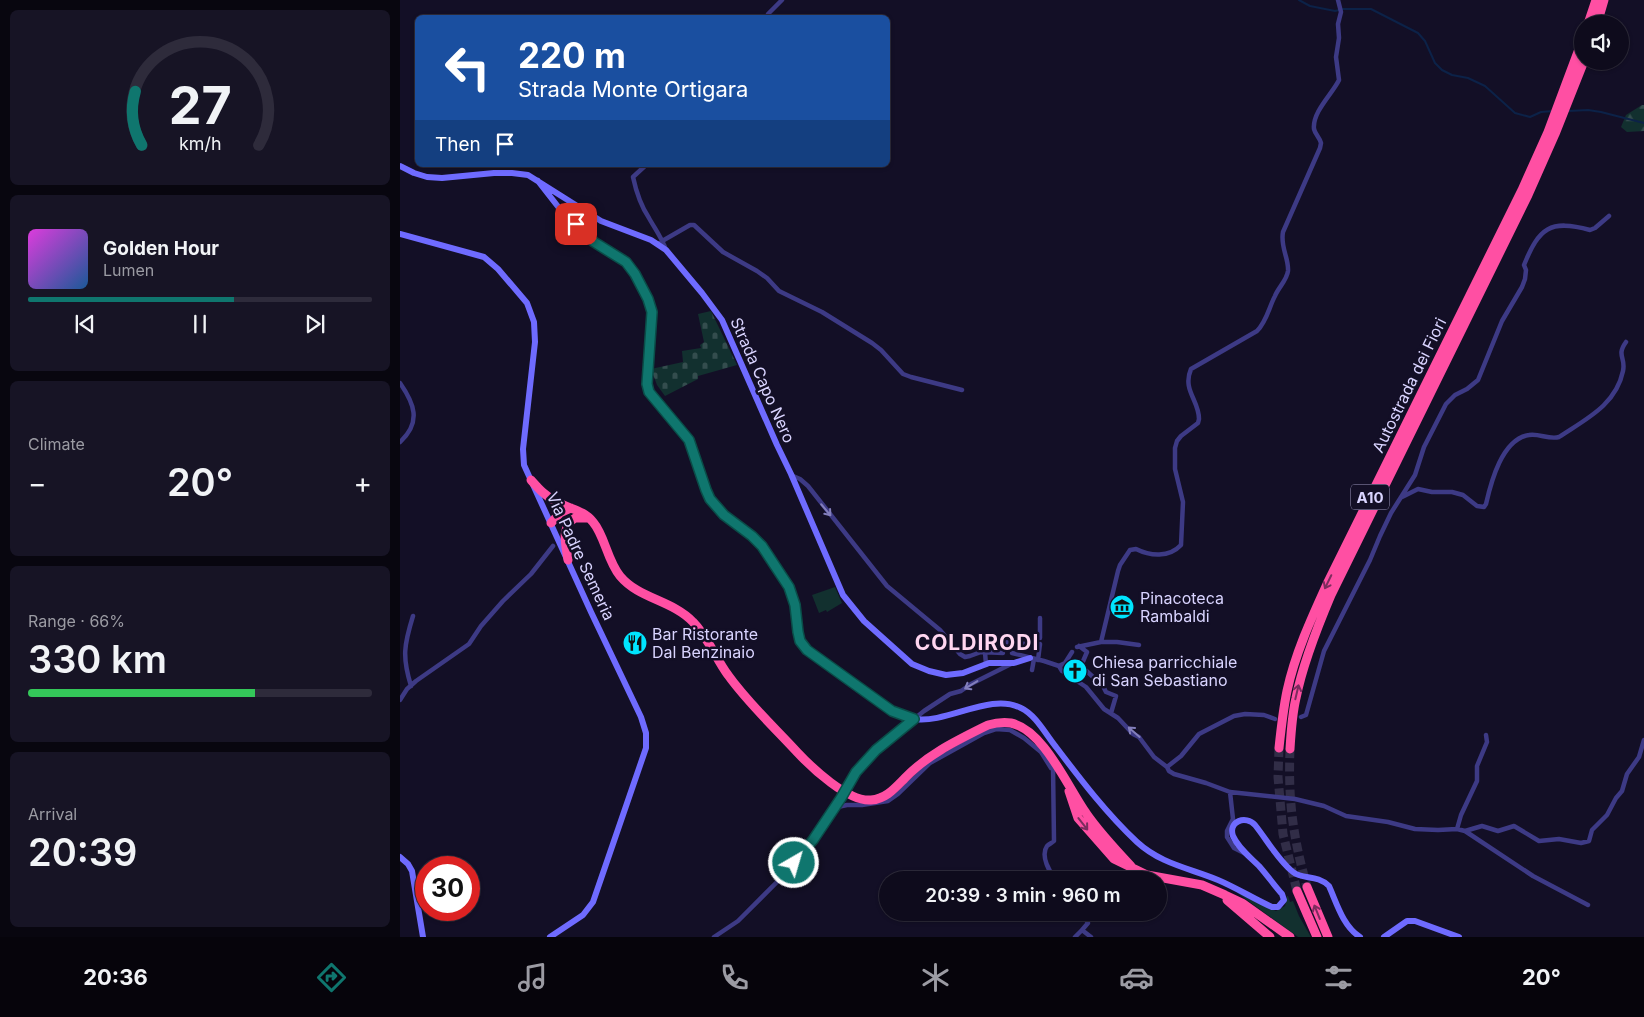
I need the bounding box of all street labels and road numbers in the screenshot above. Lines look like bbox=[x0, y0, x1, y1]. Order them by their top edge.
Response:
street label: Strada Capo Nero bbox=[726, 314, 800, 446]
street label: Autostrada dei Fiori bbox=[1368, 314, 1450, 456]
road number: A10 bbox=[1351, 484, 1389, 510]
street label: Via Padre Semeria bbox=[543, 489, 619, 623]

